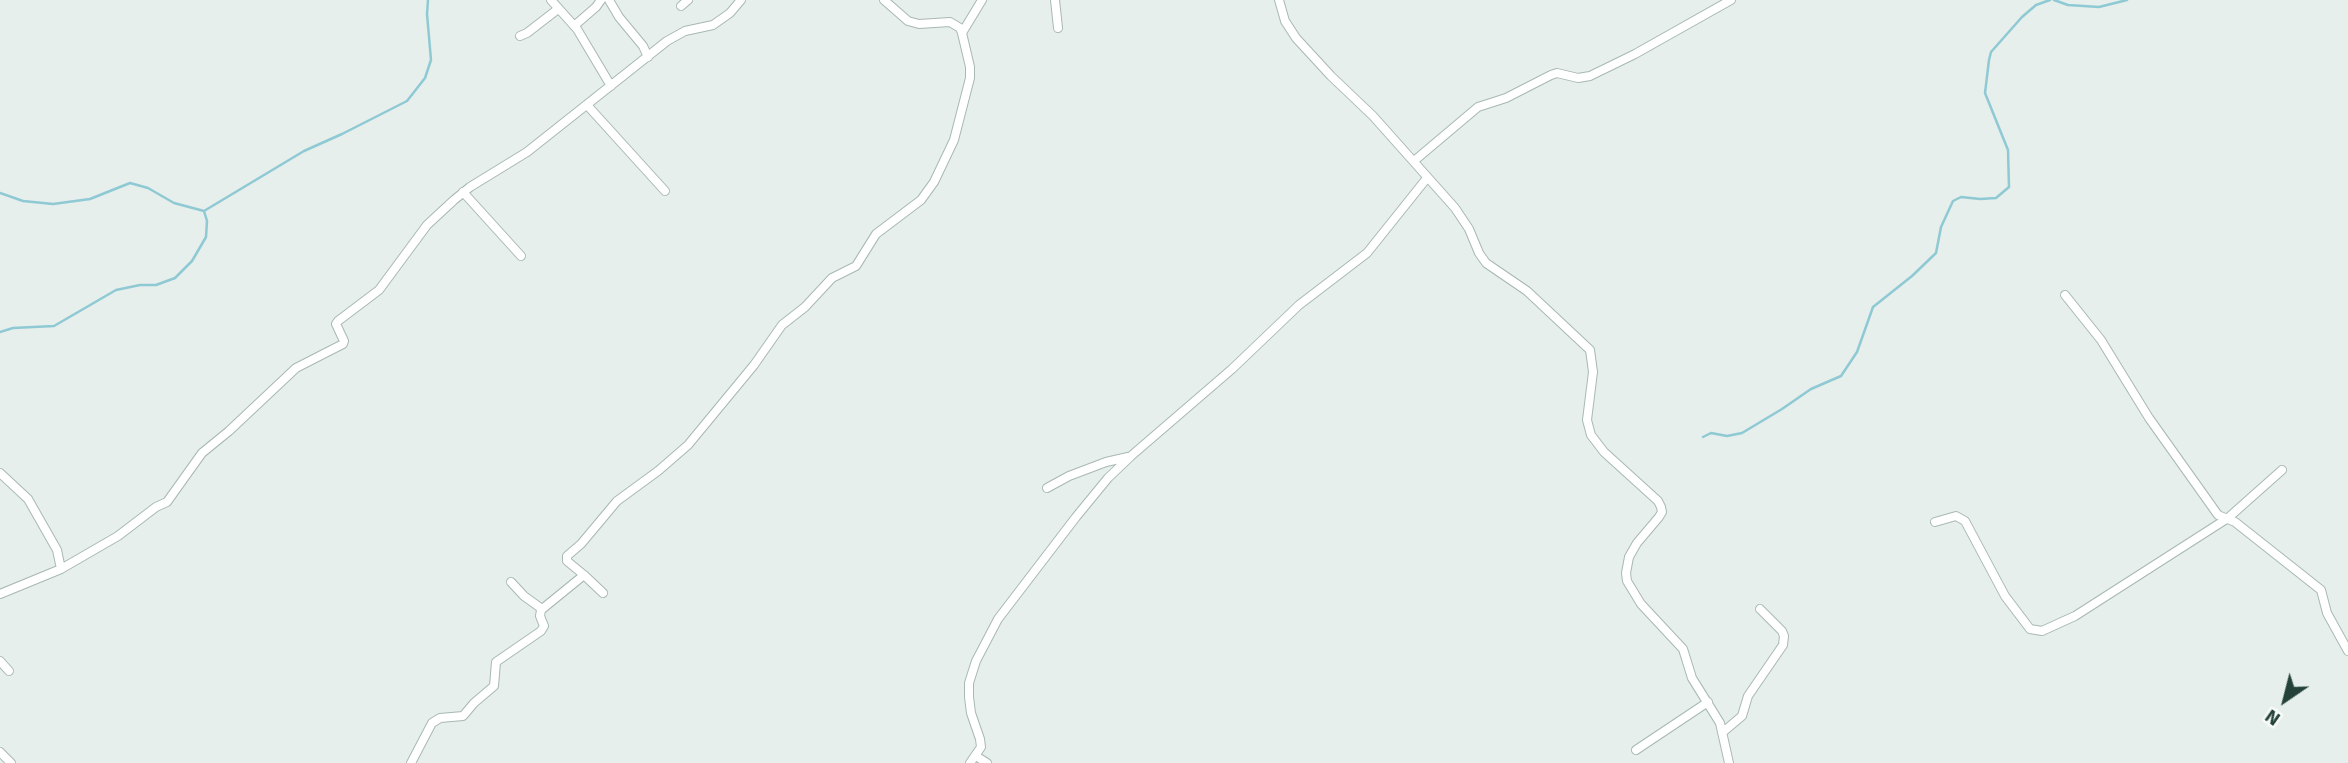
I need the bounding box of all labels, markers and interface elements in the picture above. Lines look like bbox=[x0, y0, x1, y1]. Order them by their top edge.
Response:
north arrow bbox=[2250, 665, 2320, 735]
text: N bbox=[2261, 704, 2285, 731]

